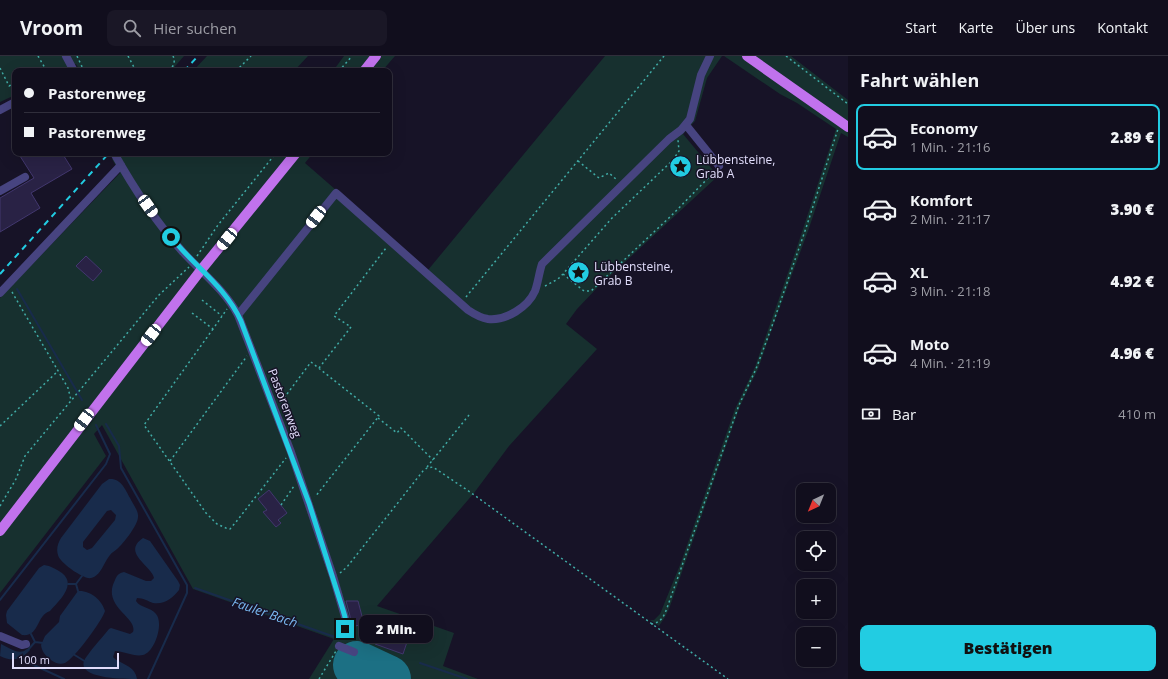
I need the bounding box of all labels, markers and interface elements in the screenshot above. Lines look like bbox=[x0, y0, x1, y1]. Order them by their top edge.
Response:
search box bbox=[107, 10, 387, 46]
text: Vroom bbox=[20, 15, 83, 41]
icon: search bbox=[121, 17, 143, 39]
text: Hier suchen bbox=[153, 18, 237, 38]
text: Start bbox=[905, 18, 937, 37]
text: Karte bbox=[959, 18, 993, 37]
text: Über uns bbox=[1015, 18, 1075, 37]
text: Kontakt bbox=[1097, 18, 1148, 37]
text: Fahrt wählen bbox=[860, 68, 979, 92]
text: Pastorenweg bbox=[48, 83, 145, 103]
text: Economy bbox=[910, 118, 978, 138]
icon: car bbox=[862, 119, 898, 155]
text: Pastorenweg bbox=[48, 122, 145, 142]
text: 2.89 € bbox=[1111, 127, 1154, 147]
text: 1 Min. · 21:16 bbox=[910, 138, 991, 156]
place label: Lübbensteine, Grab A bbox=[696, 151, 775, 182]
place icon: Lübbensteine, Grab A bbox=[667, 153, 693, 179]
text: Komfort bbox=[910, 190, 972, 210]
icon: car bbox=[862, 191, 898, 227]
car bbox=[136, 193, 160, 219]
text: 3.90 € bbox=[1111, 199, 1154, 219]
car bbox=[304, 204, 328, 230]
text: 2 Min. · 21:17 bbox=[910, 210, 991, 228]
car bbox=[215, 226, 239, 252]
route start bbox=[162, 228, 180, 246]
place label: Lübbensteine, Grab B bbox=[594, 258, 673, 289]
place icon: Lübbensteine, Grab B bbox=[565, 260, 591, 286]
text: XL bbox=[910, 262, 928, 282]
icon: car bbox=[862, 263, 898, 299]
text: 4.92 € bbox=[1111, 271, 1154, 291]
text: 3 Min. · 21:18 bbox=[910, 282, 991, 300]
car bbox=[139, 322, 163, 348]
text: Moto bbox=[910, 334, 949, 354]
icon: car bbox=[862, 335, 898, 371]
text: 4.96 € bbox=[1111, 343, 1154, 363]
text: 4 Min. · 21:19 bbox=[910, 354, 991, 372]
street label: Pastorenweg bbox=[264, 366, 306, 440]
icon: cash bbox=[860, 403, 882, 425]
text: Bar bbox=[892, 404, 916, 424]
text: 410 m bbox=[1118, 405, 1156, 423]
car bbox=[72, 407, 96, 433]
north arrow bbox=[796, 483, 836, 523]
map controls bbox=[796, 483, 836, 667]
button: locate bbox=[796, 531, 836, 571]
button: + bbox=[796, 579, 836, 619]
water label: Fauler Bach bbox=[230, 592, 300, 632]
callout: 2 Min. bbox=[359, 615, 433, 643]
route end bbox=[336, 620, 354, 638]
text: 2 Min. bbox=[376, 620, 416, 638]
button: Bestätigen bbox=[860, 625, 1156, 671]
button: − bbox=[796, 627, 836, 667]
scale bar bbox=[12, 651, 119, 670]
text: 100 m bbox=[18, 652, 50, 667]

